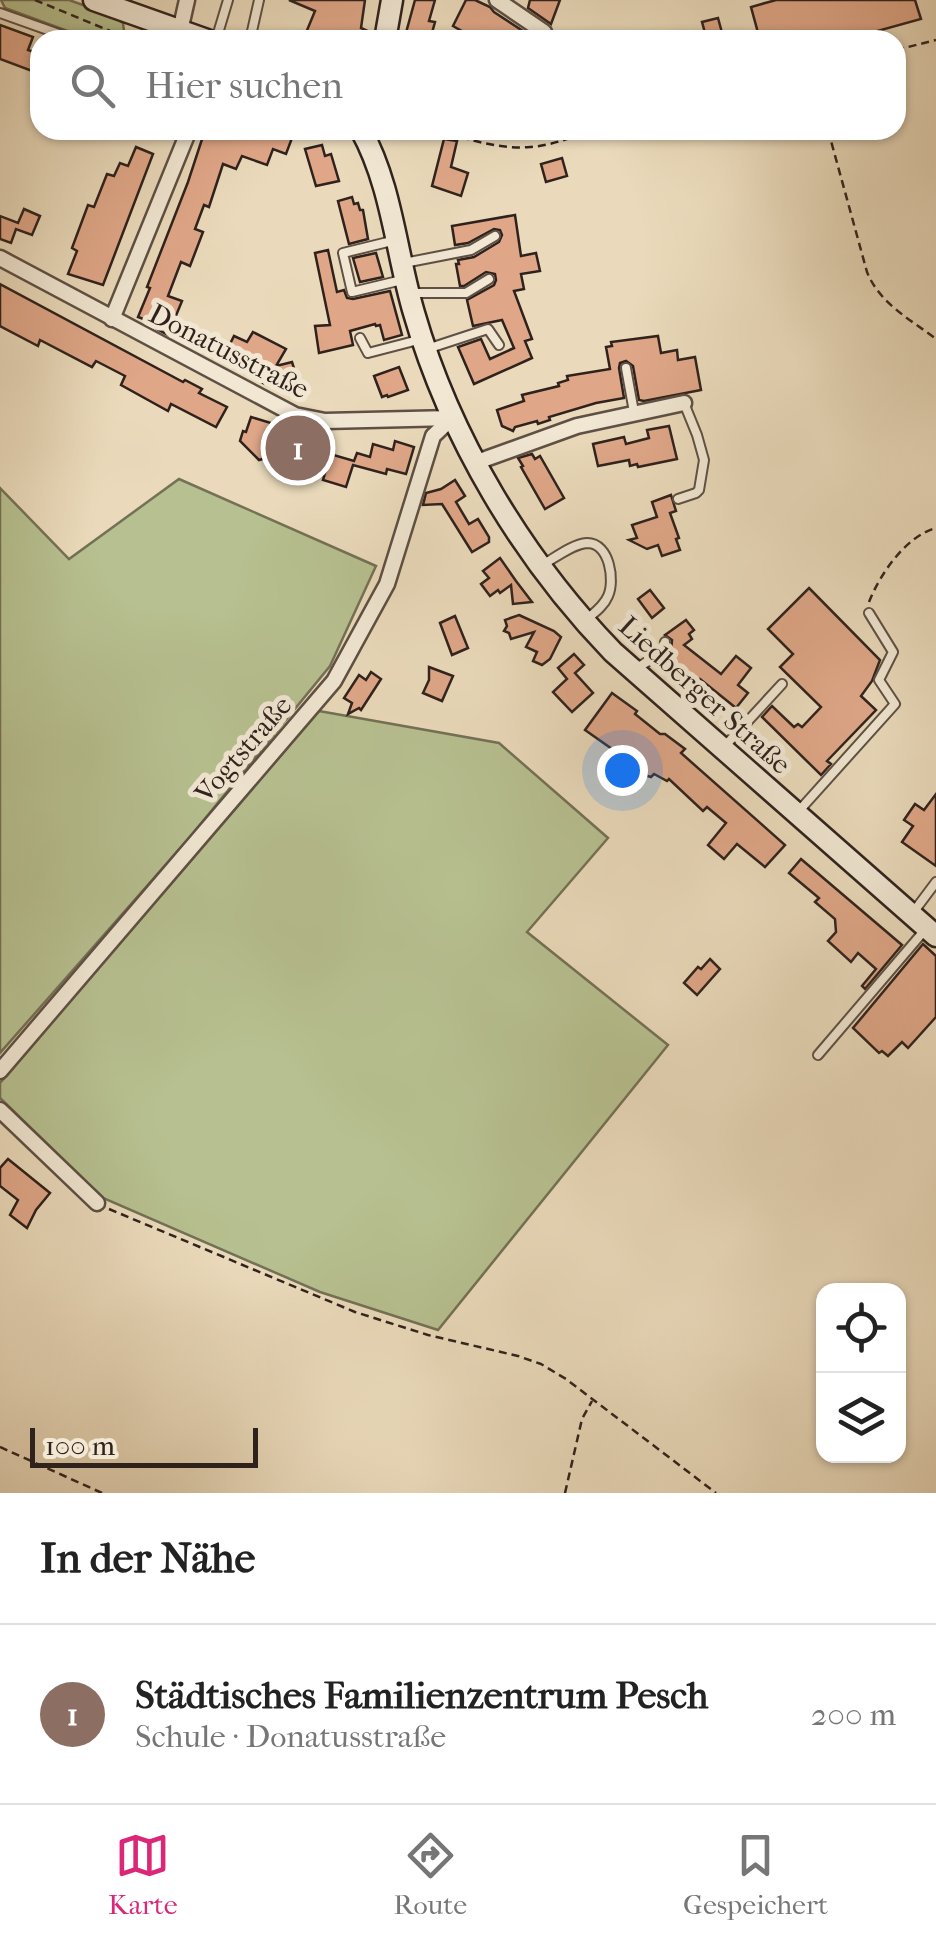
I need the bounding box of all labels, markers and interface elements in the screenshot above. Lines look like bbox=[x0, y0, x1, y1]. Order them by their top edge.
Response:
search box bbox=[30, 30, 906, 140]
icon: search bbox=[65, 58, 120, 113]
text: Hier suchen bbox=[145, 63, 343, 108]
street label: Donatusstraße bbox=[143, 297, 315, 406]
pin: 1 bbox=[266, 410, 330, 486]
street label: Liedberger Straße bbox=[612, 609, 798, 781]
street label: Vogtstraße bbox=[187, 689, 298, 810]
your location bbox=[597, 745, 648, 796]
map controls bbox=[816, 1283, 906, 1463]
button: locate bbox=[816, 1283, 906, 1373]
button: layers bbox=[816, 1373, 906, 1463]
scale bar bbox=[30, 1423, 258, 1468]
text: 100 m bbox=[45, 1429, 115, 1462]
text: In der Nähe bbox=[40, 1534, 255, 1583]
text: Städtisches Familienzentrum Pesch bbox=[135, 1673, 708, 1718]
text: 1 bbox=[67, 1696, 78, 1733]
text: 200 m bbox=[811, 1696, 896, 1733]
text: Schule · Donatusstraße bbox=[135, 1718, 446, 1755]
tab: Karte bbox=[108, 1828, 178, 1921]
tab: Route bbox=[394, 1828, 467, 1921]
tab: Gespeichert bbox=[683, 1828, 828, 1921]

